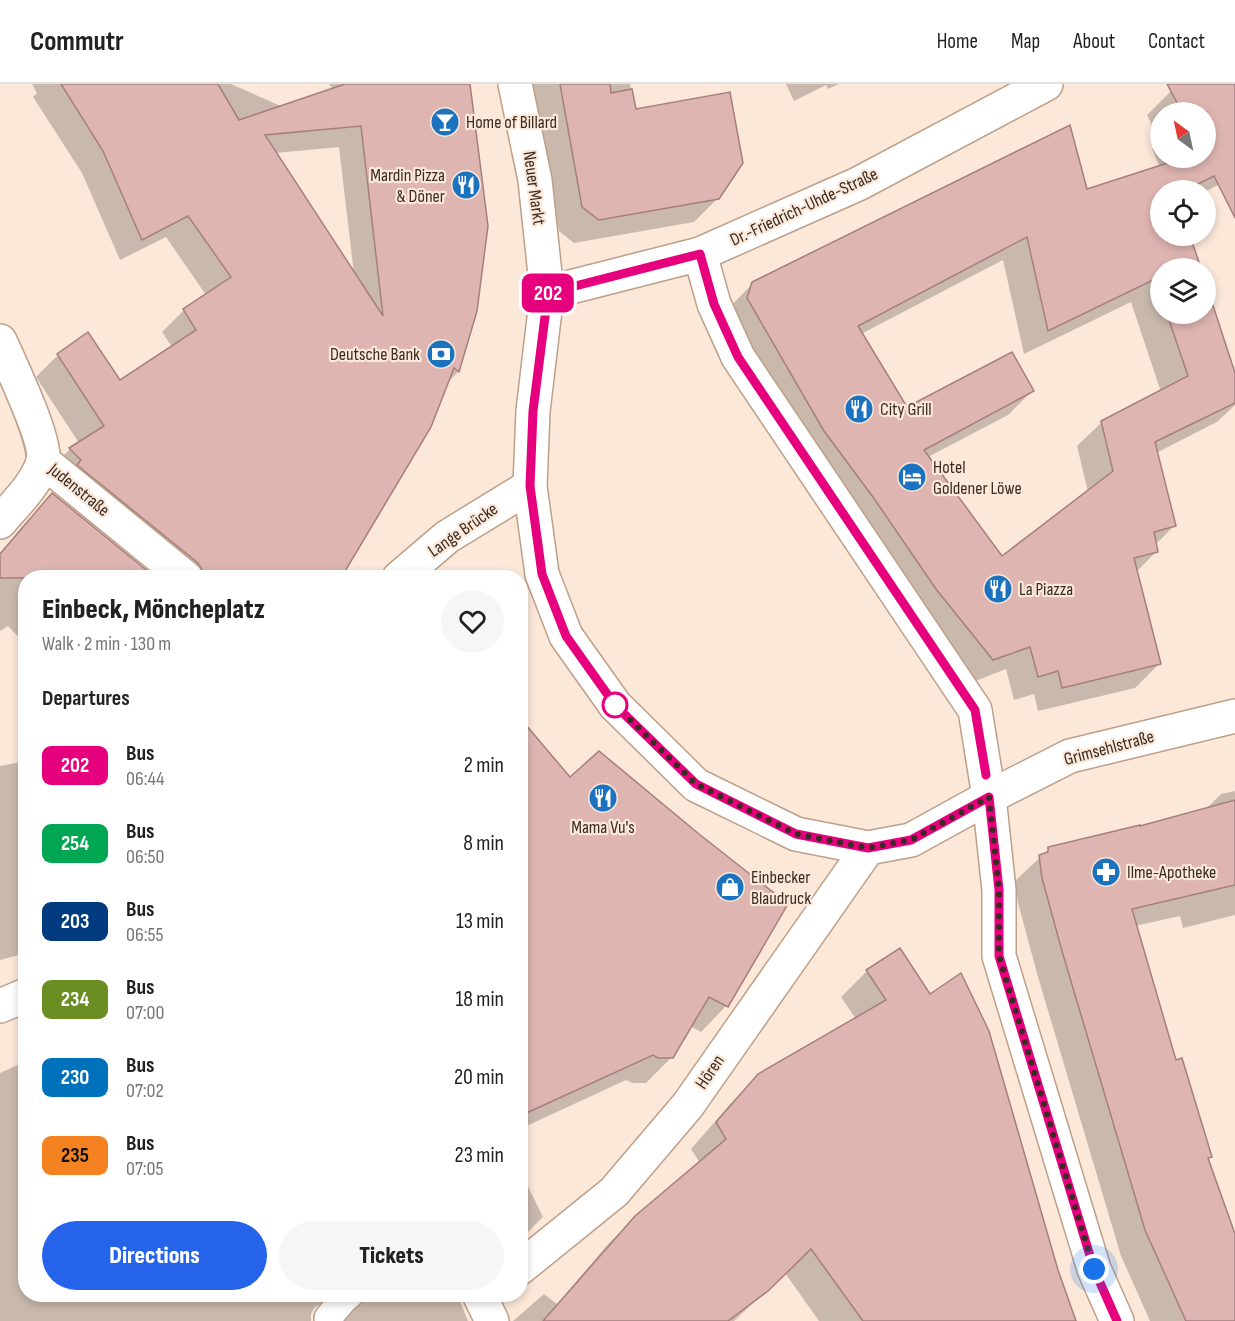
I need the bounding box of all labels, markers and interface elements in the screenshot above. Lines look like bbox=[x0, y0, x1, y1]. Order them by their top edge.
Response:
text: Commutr bbox=[30, 25, 124, 58]
text: Home bbox=[937, 29, 978, 54]
text: Map bbox=[1011, 29, 1040, 54]
text: About bbox=[1073, 29, 1115, 54]
text: Contact bbox=[1148, 29, 1205, 54]
north arrow bbox=[1150, 102, 1216, 168]
map controls bbox=[1150, 102, 1216, 324]
bar icon: Home of Billard bbox=[429, 106, 461, 138]
place label: Home of Billard bbox=[466, 112, 557, 133]
street label: Neuer Markt bbox=[518, 150, 550, 227]
street label: Dr.-Friedrich-Uhde-Straße bbox=[727, 164, 881, 250]
place label: Mardin Pizza & Döner bbox=[370, 165, 445, 207]
restaurant icon: Mardin Pizza & Döner bbox=[450, 169, 482, 201]
button: locate bbox=[1150, 180, 1216, 246]
button: layers bbox=[1150, 258, 1216, 324]
line badge: 202 bbox=[514, 274, 582, 312]
text: 202 bbox=[534, 281, 562, 306]
bank icon: Deutsche Bank bbox=[425, 338, 457, 370]
place label: Deutsche Bank bbox=[330, 344, 420, 365]
restaurant icon: City Grill bbox=[843, 393, 875, 425]
place label: City Grill bbox=[880, 399, 932, 420]
place label: Hotel Goldener Löwe bbox=[933, 457, 1022, 499]
street label: Judenstraße bbox=[44, 458, 114, 521]
hotel icon: Hotel Goldener Löwe bbox=[896, 461, 928, 493]
street label: Lange Brücke bbox=[424, 498, 502, 562]
restaurant icon: La Piazza bbox=[982, 573, 1014, 605]
place label: La Piazza bbox=[1019, 579, 1073, 600]
button: heart bbox=[441, 590, 504, 653]
text: Einbeck, Möncheplatz bbox=[42, 593, 265, 626]
text: Walk · 2 min · 130 m bbox=[42, 632, 171, 656]
text: Departures bbox=[42, 685, 130, 712]
unlabelled marker bbox=[602, 692, 628, 718]
street label: Grimsehlstraße bbox=[1062, 726, 1156, 770]
text: Bus bbox=[126, 740, 155, 767]
text: 2 min bbox=[464, 752, 504, 779]
text: 202 bbox=[61, 753, 89, 778]
text: 06:44 bbox=[126, 767, 164, 791]
restaurant icon: Mama Vu's bbox=[587, 782, 619, 814]
place label: Mama Vu's bbox=[571, 817, 635, 838]
text: Bus bbox=[126, 818, 155, 845]
text: 8 min bbox=[463, 830, 504, 857]
text: 254 bbox=[61, 831, 89, 856]
text: 06:50 bbox=[126, 845, 164, 869]
pharmacy icon: Ilme-Apotheke bbox=[1090, 856, 1122, 888]
place label: Ilme-Apotheke bbox=[1127, 862, 1216, 883]
place label: Einbecker Blaudruck bbox=[751, 867, 811, 909]
shop icon: Einbecker Blaudruck bbox=[714, 871, 746, 903]
text: Bus bbox=[126, 896, 155, 923]
text: 13 min bbox=[456, 908, 504, 935]
text: 203 bbox=[61, 909, 89, 934]
text: 06:55 bbox=[126, 923, 164, 947]
text: Bus bbox=[126, 974, 155, 1001]
text: 18 min bbox=[456, 986, 504, 1013]
text: 234 bbox=[61, 987, 89, 1012]
text: 07:00 bbox=[126, 1001, 164, 1025]
street label: Hören bbox=[691, 1051, 729, 1093]
text: Bus bbox=[126, 1052, 155, 1079]
text: 20 min bbox=[454, 1064, 504, 1091]
text: 230 bbox=[61, 1065, 89, 1090]
text: 07:02 bbox=[126, 1079, 164, 1103]
text: Bus bbox=[126, 1130, 155, 1157]
text: 23 min bbox=[455, 1142, 504, 1169]
text: 235 bbox=[61, 1143, 89, 1168]
text: 07:05 bbox=[126, 1157, 163, 1181]
button: Directions bbox=[42, 1221, 267, 1290]
button: Tickets bbox=[279, 1221, 504, 1290]
your location bbox=[1079, 1254, 1109, 1284]

